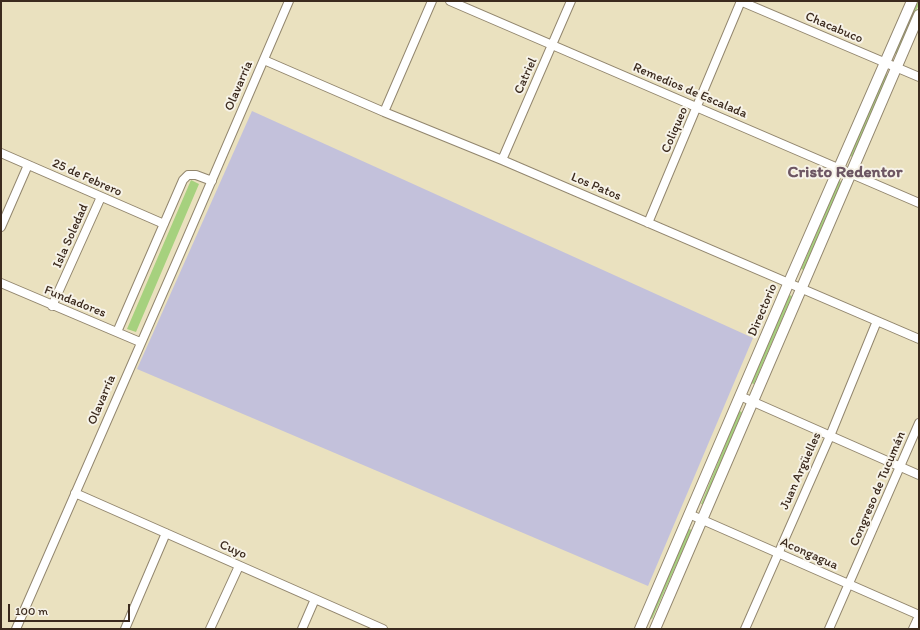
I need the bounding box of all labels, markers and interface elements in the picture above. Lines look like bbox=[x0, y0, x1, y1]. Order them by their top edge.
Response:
street label: Chacabuco bbox=[803, 9, 865, 47]
street label: Catriel bbox=[511, 55, 541, 97]
street label: Olavarría bbox=[222, 59, 256, 113]
street label: Remedios de Escalada bbox=[631, 60, 749, 122]
street label: Coliqueo bbox=[658, 105, 692, 155]
street label: 25 de Febrero bbox=[50, 156, 124, 200]
district label: Cristo Redentor bbox=[788, 163, 902, 183]
street label: Los Patos bbox=[569, 169, 623, 205]
street label: Isla Soledad bbox=[50, 201, 92, 271]
street label: Directorio bbox=[745, 281, 781, 339]
street label: Fundadores bbox=[42, 283, 108, 321]
street label: Olavarría bbox=[85, 373, 119, 427]
street label: Congreso de Tucumán bbox=[847, 429, 909, 549]
street label: Juan Argüelles bbox=[777, 430, 825, 512]
street label: Acongagua bbox=[778, 534, 840, 574]
street label: Cuyo bbox=[217, 537, 249, 563]
scale bar bbox=[10, 596, 132, 622]
text: 100 m bbox=[15, 604, 48, 618]

